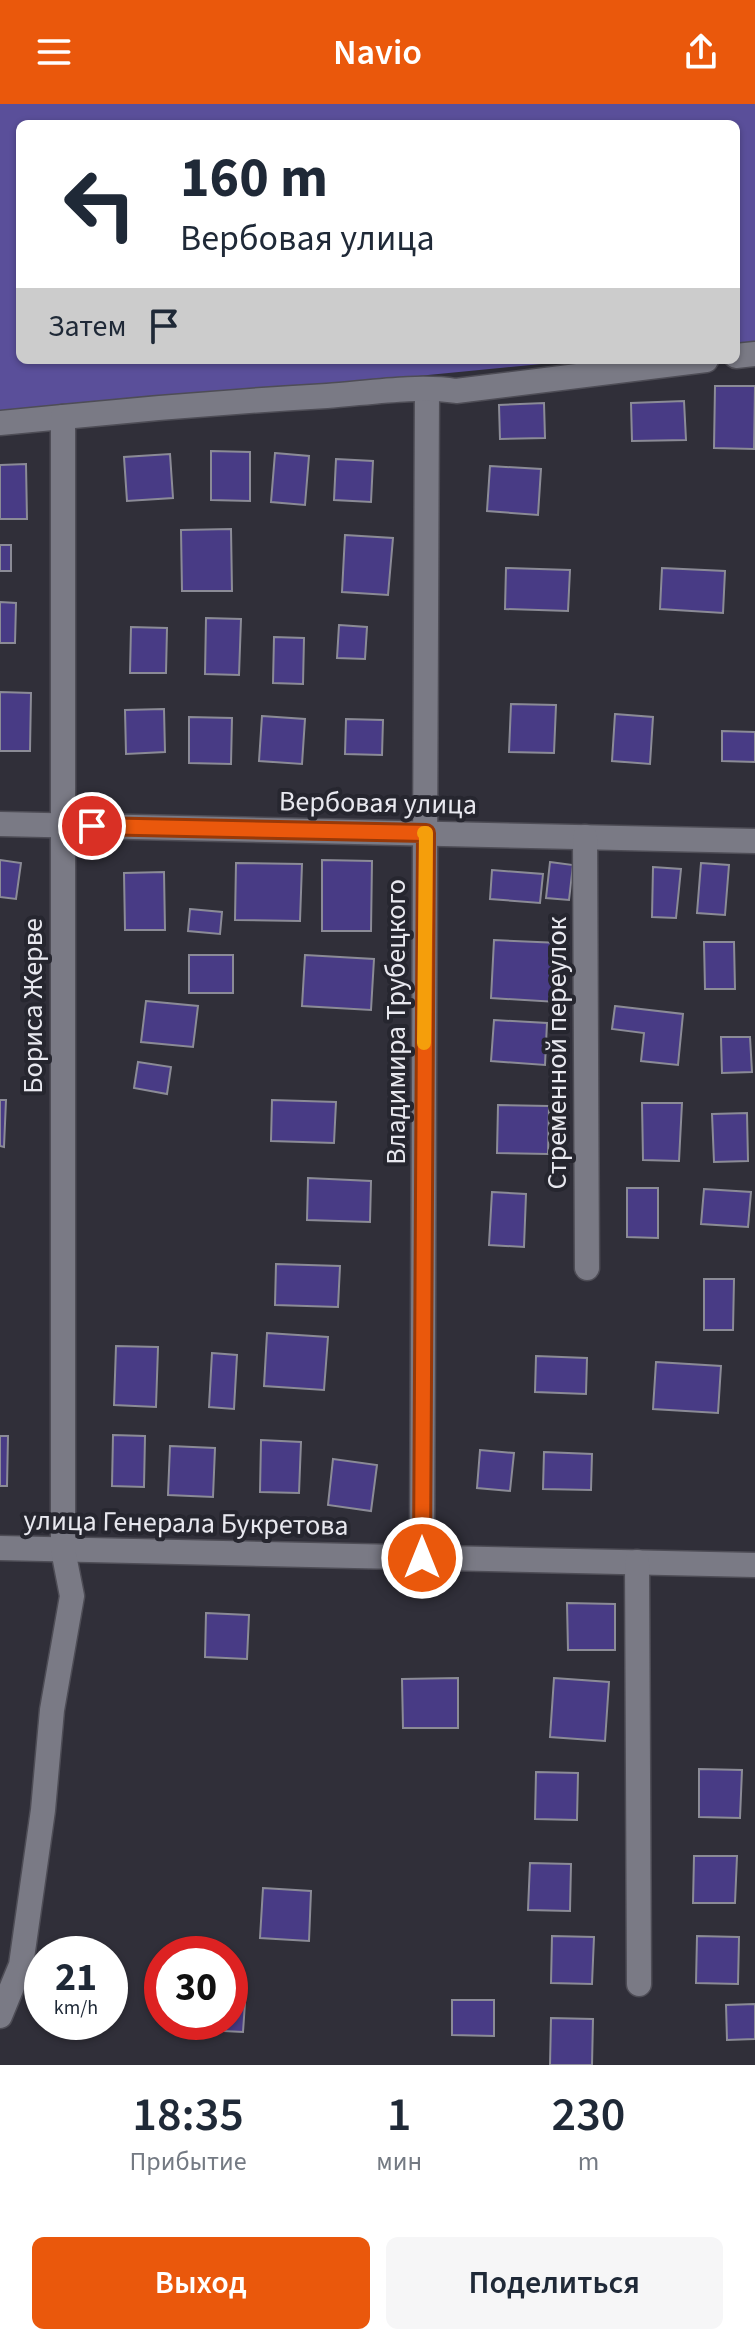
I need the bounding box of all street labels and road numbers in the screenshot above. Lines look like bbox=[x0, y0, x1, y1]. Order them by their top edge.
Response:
street label: Вербовая улица bbox=[279, 781, 477, 825]
street label: Владимира Трубецкого bbox=[376, 879, 416, 1165]
street label: Стременной переулок bbox=[537, 916, 577, 1189]
street label: Бориса Жерве bbox=[13, 918, 53, 1094]
street label: улица Генерала Букретова bbox=[23, 1500, 349, 1546]

